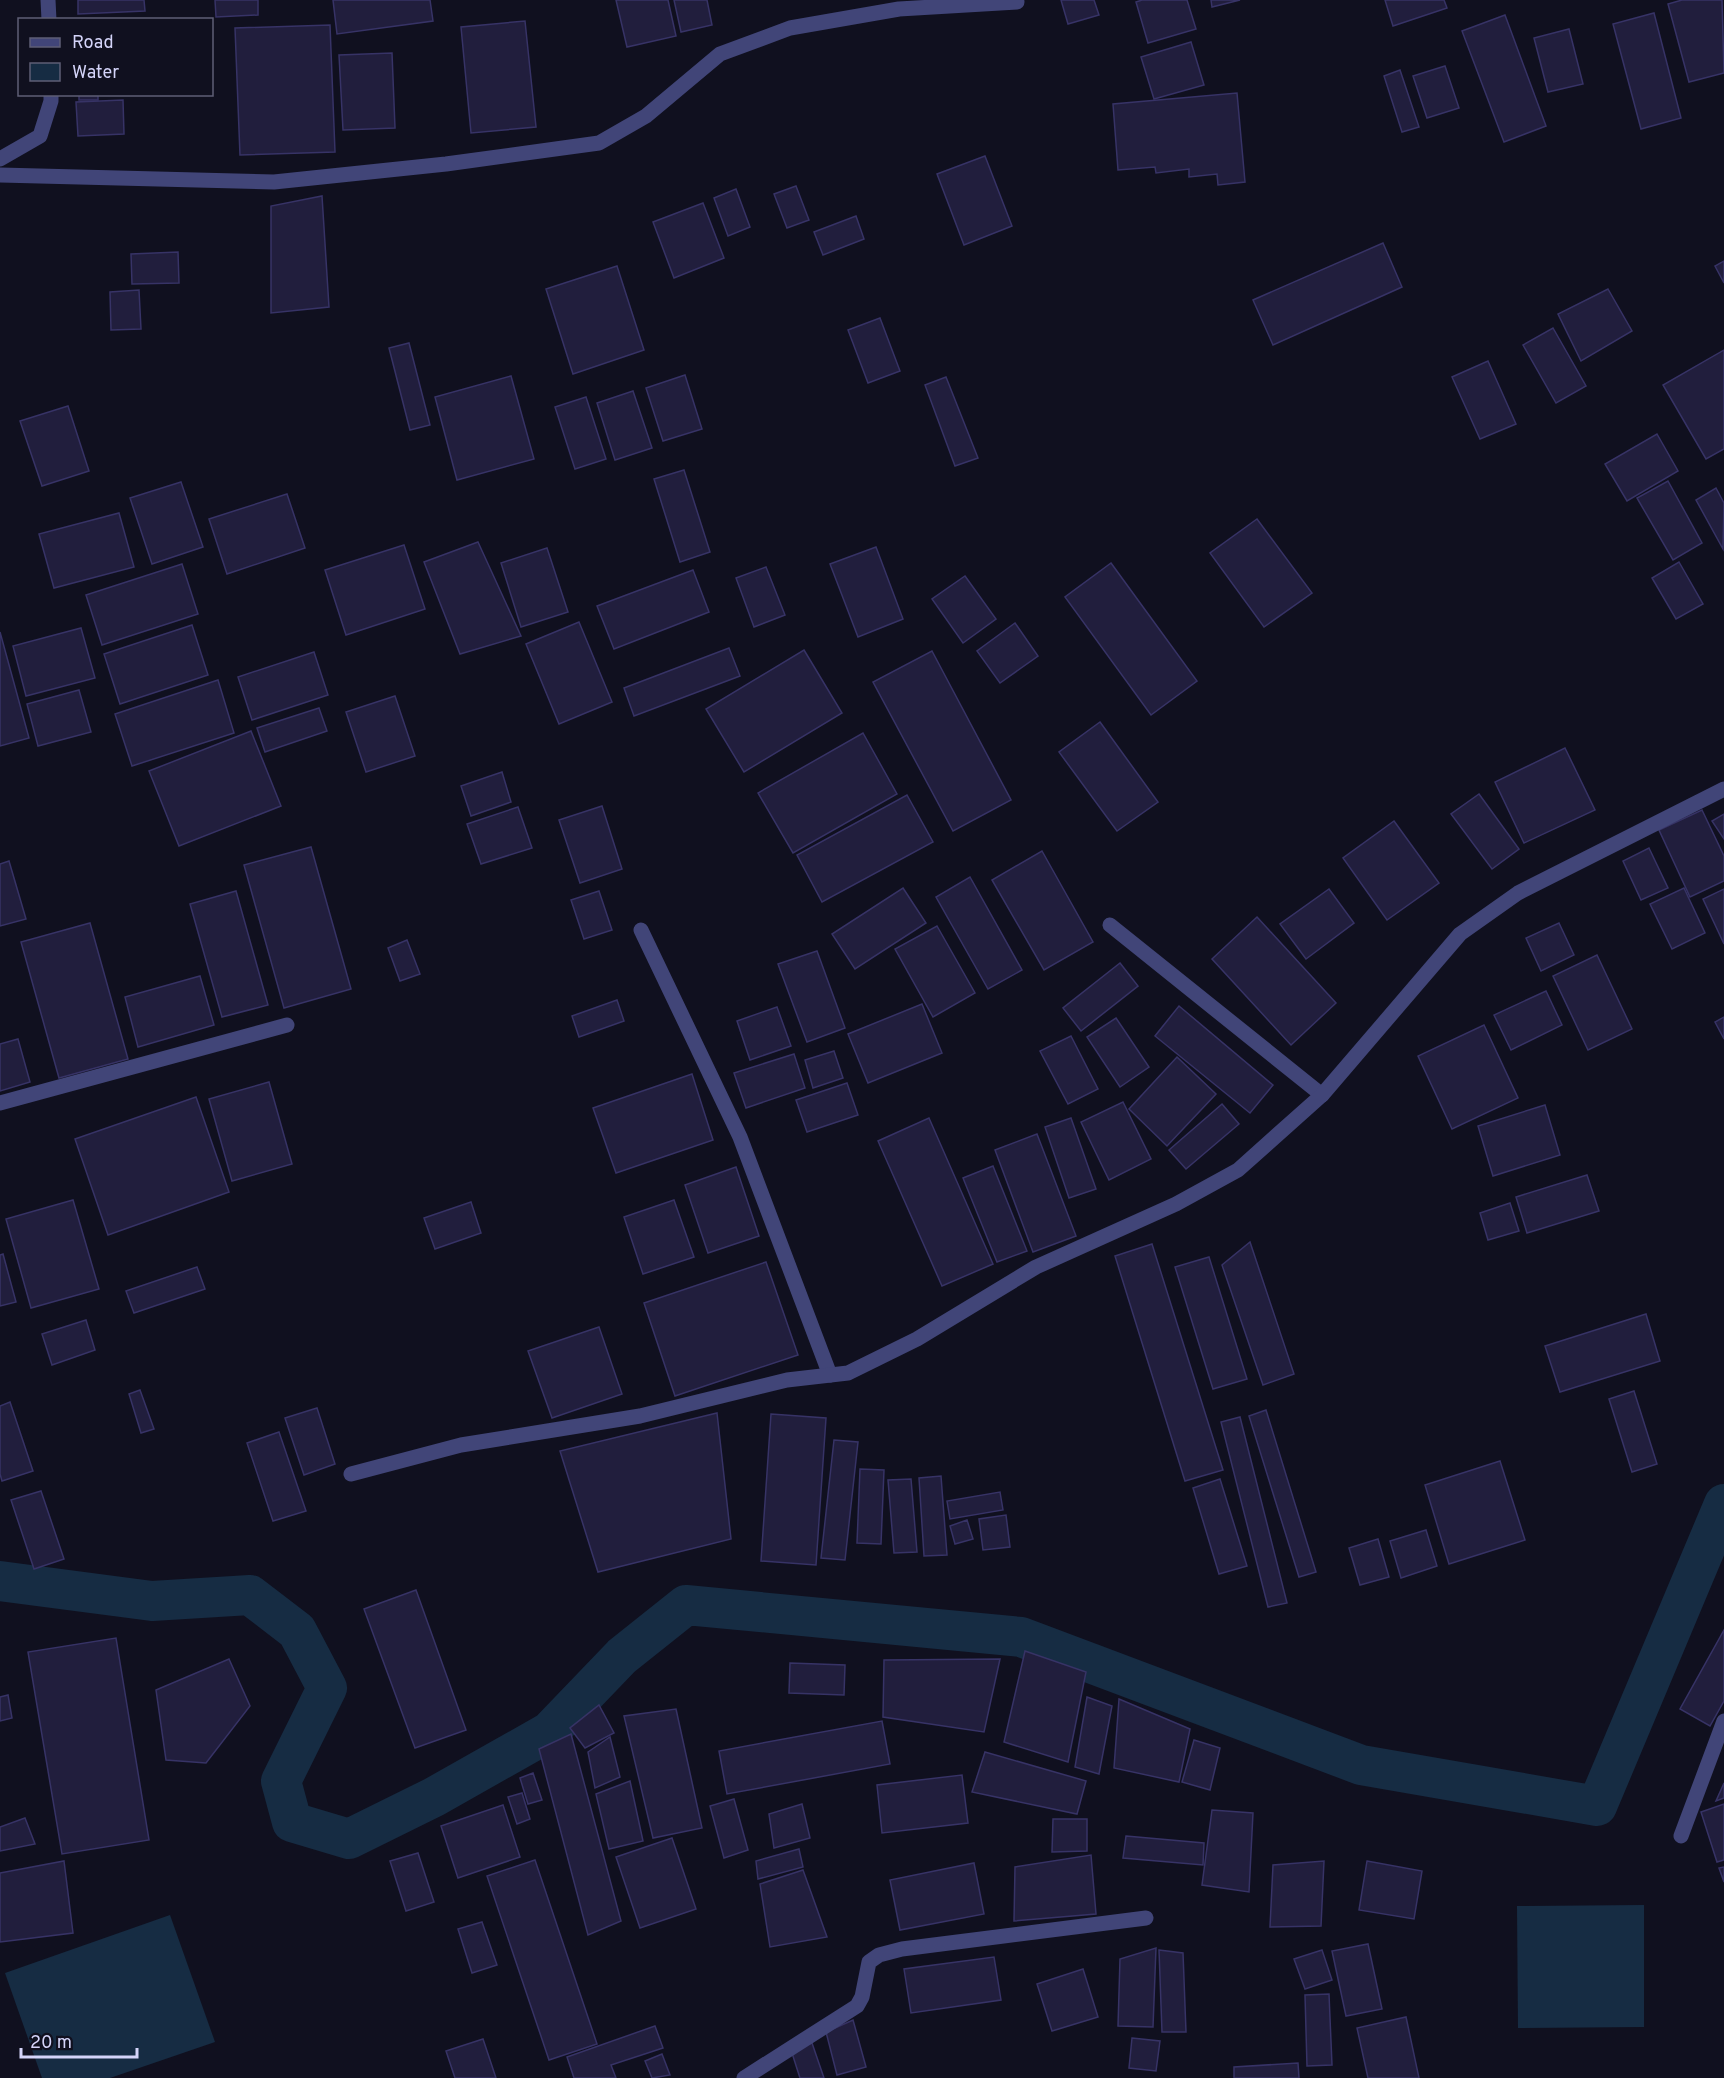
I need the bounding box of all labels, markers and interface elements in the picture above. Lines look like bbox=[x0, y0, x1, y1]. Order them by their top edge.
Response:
legend bbox=[18, 18, 213, 96]
text: Road bbox=[72, 32, 114, 55]
text: Water bbox=[72, 62, 119, 85]
scale bar bbox=[21, 2021, 136, 2059]
text: 20 m bbox=[30, 2032, 72, 2055]

